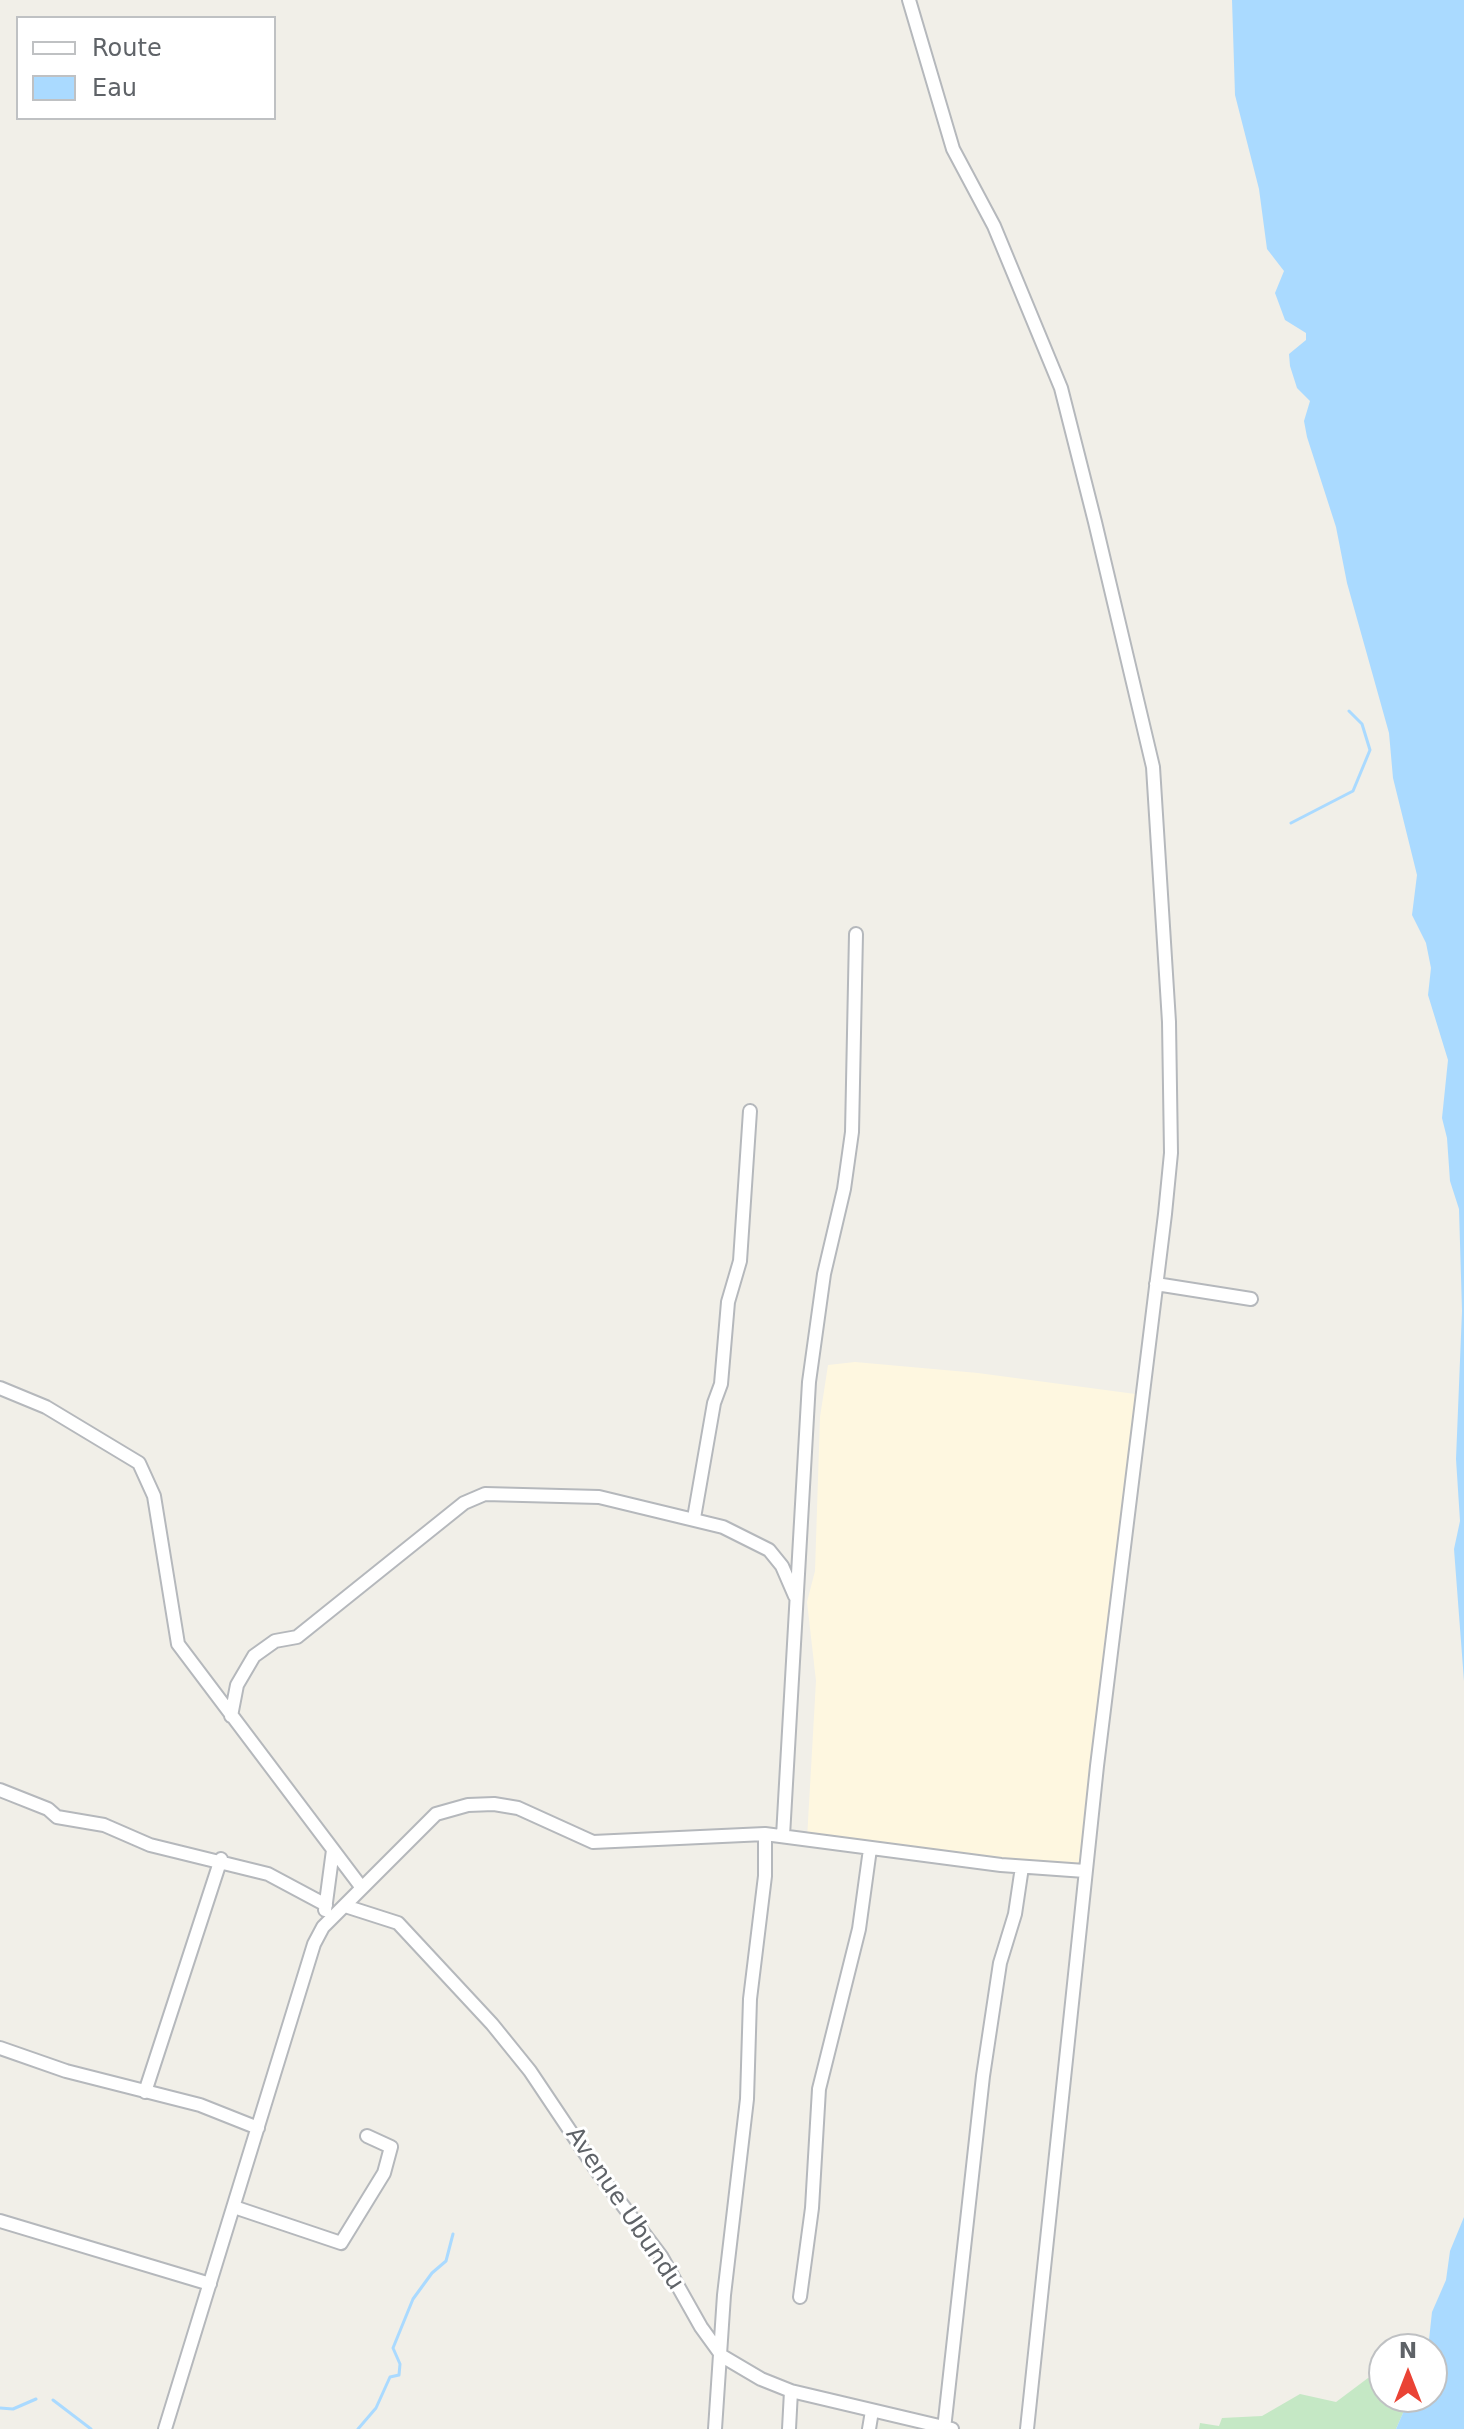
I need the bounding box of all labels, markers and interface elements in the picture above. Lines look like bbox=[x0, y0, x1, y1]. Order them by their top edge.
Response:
legend bbox=[16, 16, 276, 120]
text: Route bbox=[92, 34, 162, 62]
text: Eau bbox=[92, 74, 137, 102]
street label: Avenue Ubundu bbox=[559, 2122, 689, 2296]
north arrow bbox=[1368, 2333, 1448, 2413]
text: N bbox=[1399, 2338, 1417, 2363]

